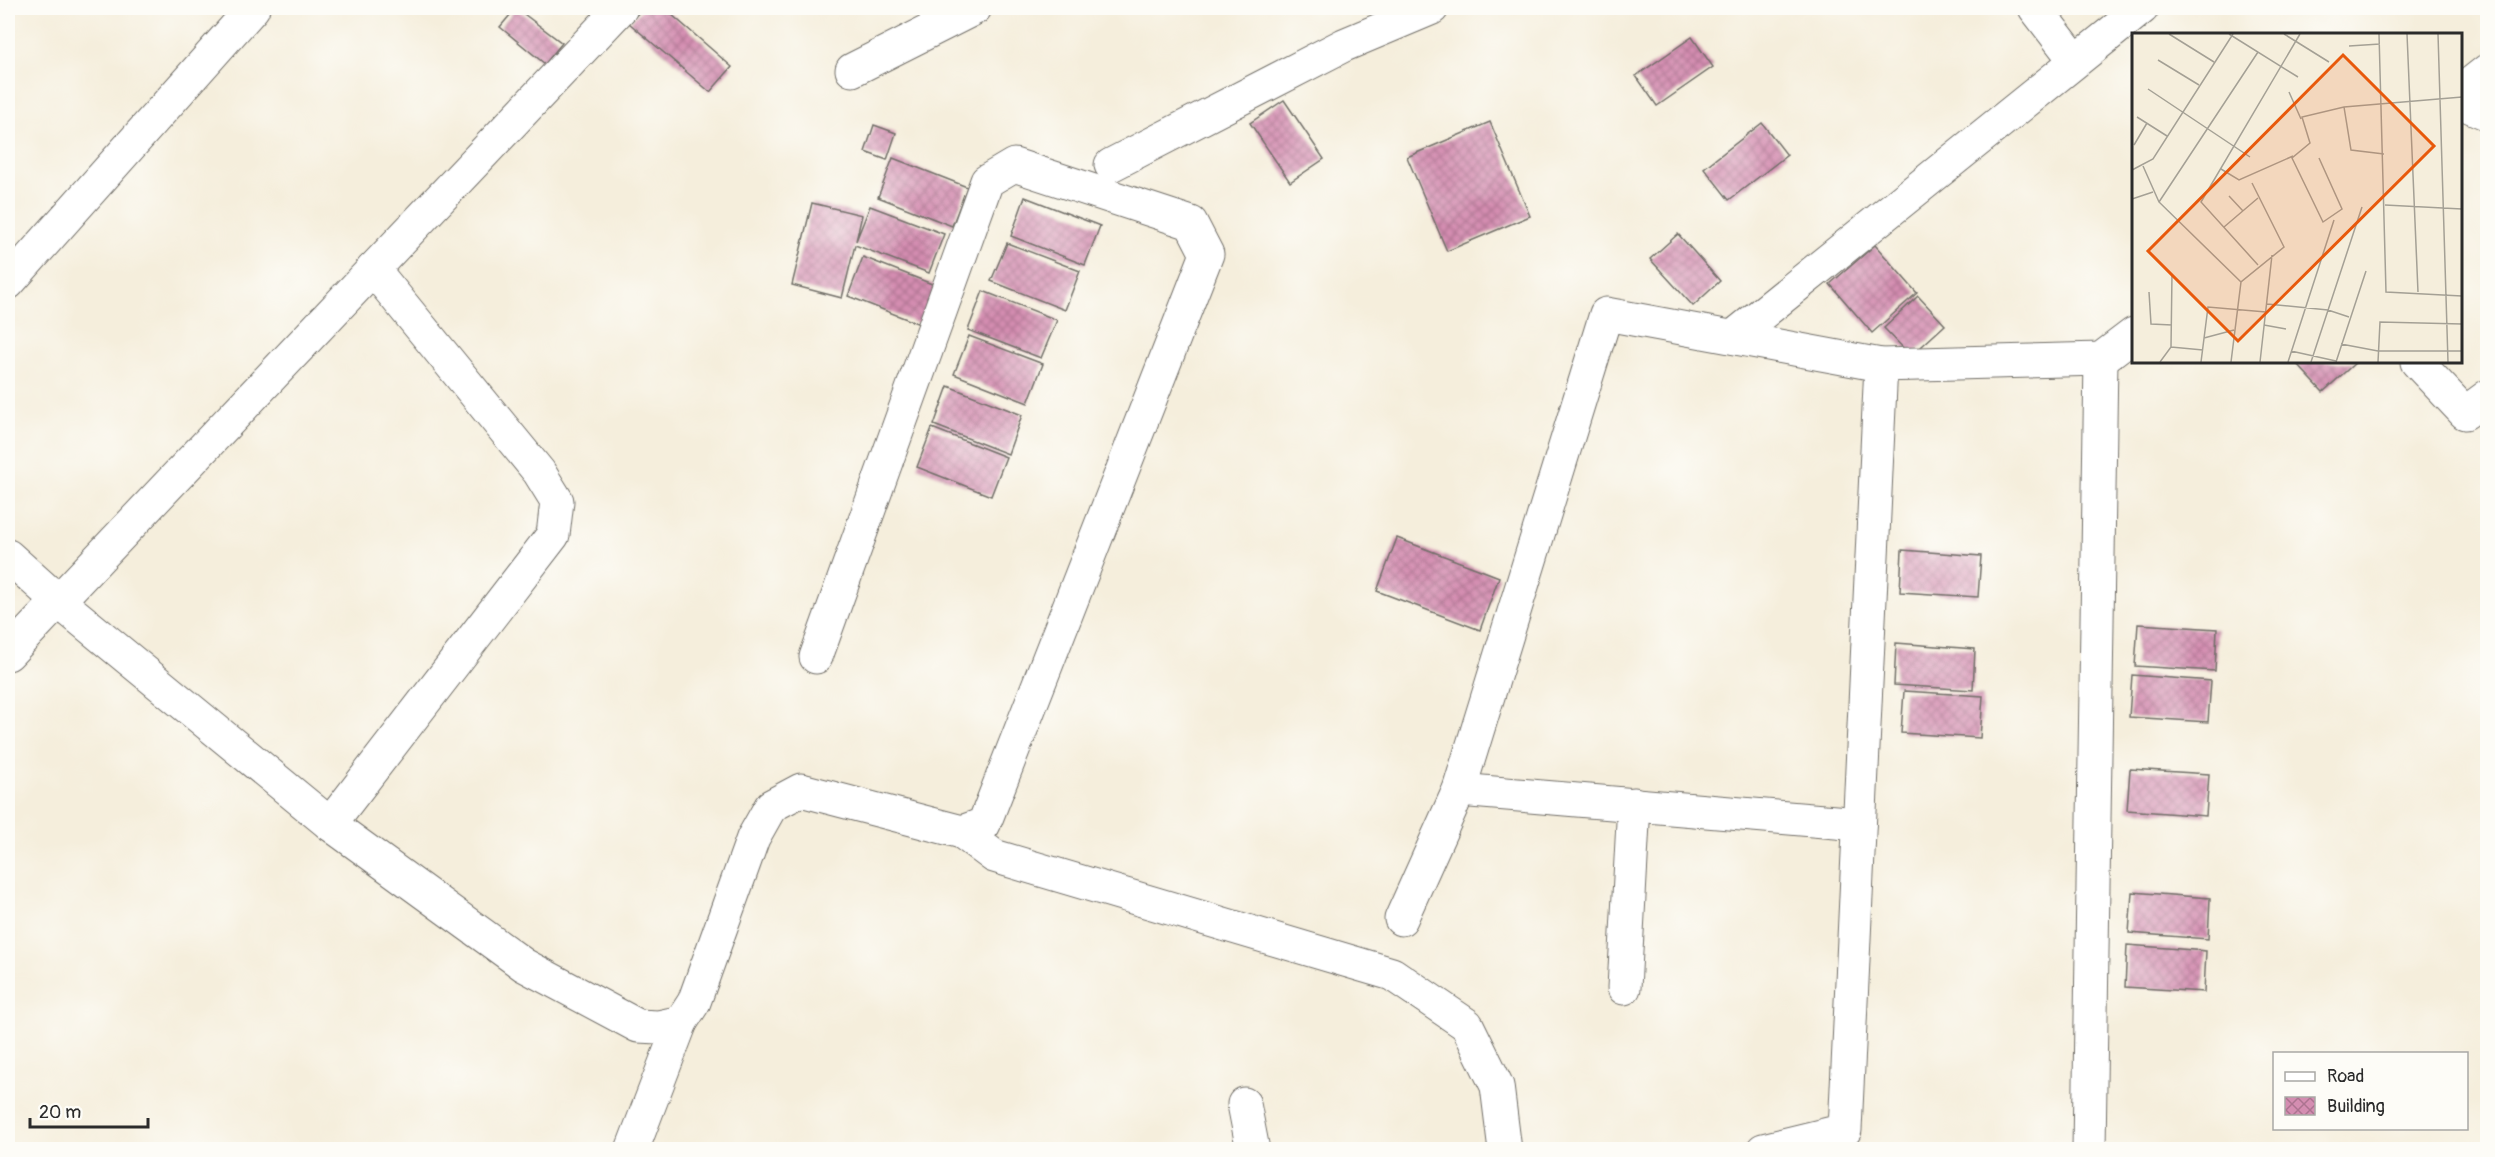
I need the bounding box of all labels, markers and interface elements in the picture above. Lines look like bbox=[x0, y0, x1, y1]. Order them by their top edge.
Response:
inset map bbox=[2132, 33, 2462, 363]
legend bbox=[2273, 1052, 2468, 1130]
text: Road bbox=[2327, 1065, 2364, 1088]
scale bar bbox=[30, 1091, 148, 1129]
text: Building bbox=[2327, 1095, 2385, 1118]
text: 20 m bbox=[39, 1101, 81, 1124]

